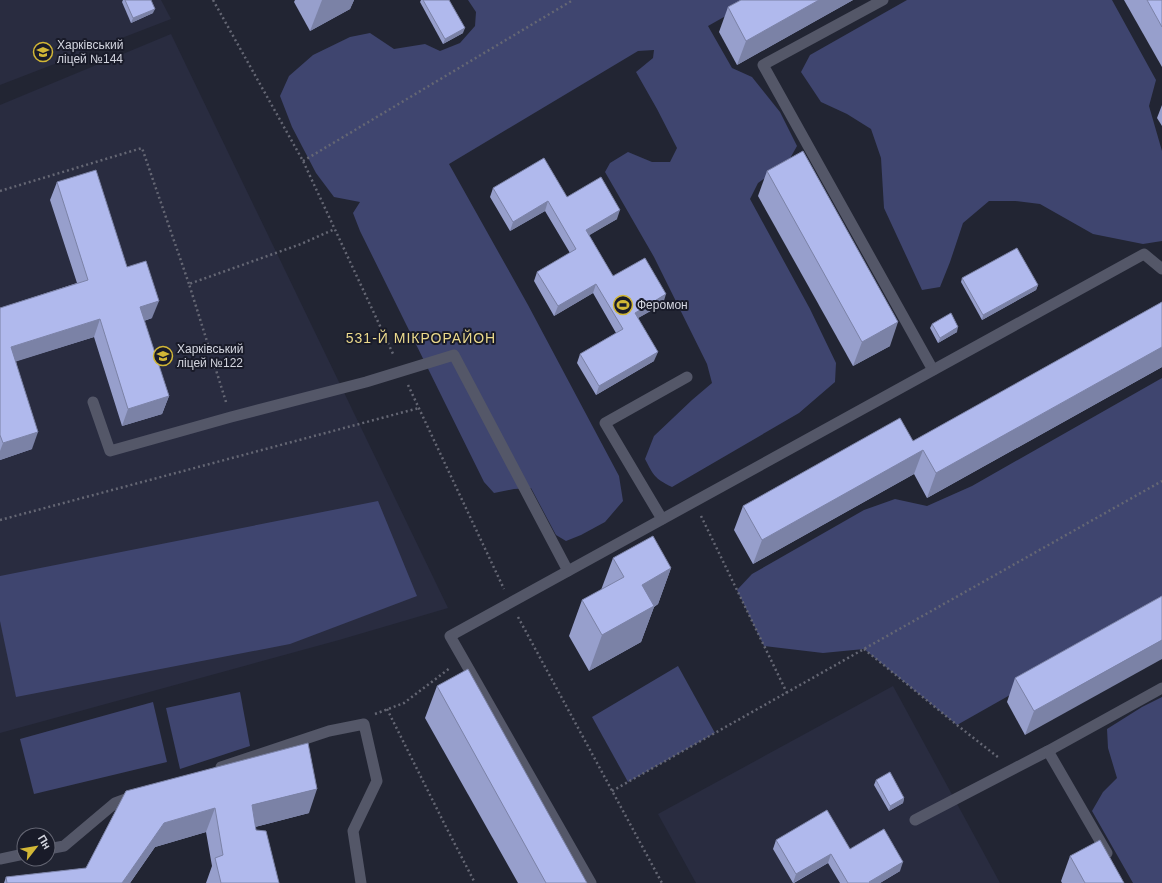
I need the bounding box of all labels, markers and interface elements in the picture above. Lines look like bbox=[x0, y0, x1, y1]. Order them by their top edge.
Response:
place label: Харківський ліцей №144 bbox=[57, 38, 123, 66]
school or university icon: Харківський ліцей №144 bbox=[32, 41, 54, 63]
sports icon: Феромон bbox=[612, 294, 634, 316]
place label: Феромон bbox=[637, 298, 688, 312]
district label: 531-Й МІКРОРАЙОН bbox=[346, 329, 496, 346]
place label: Харківський ліцей №122 bbox=[177, 342, 243, 370]
school or university icon: Харківський ліцей №122 bbox=[152, 345, 174, 367]
north arrow bbox=[16, 827, 56, 867]
text: Пн bbox=[36, 833, 53, 851]

